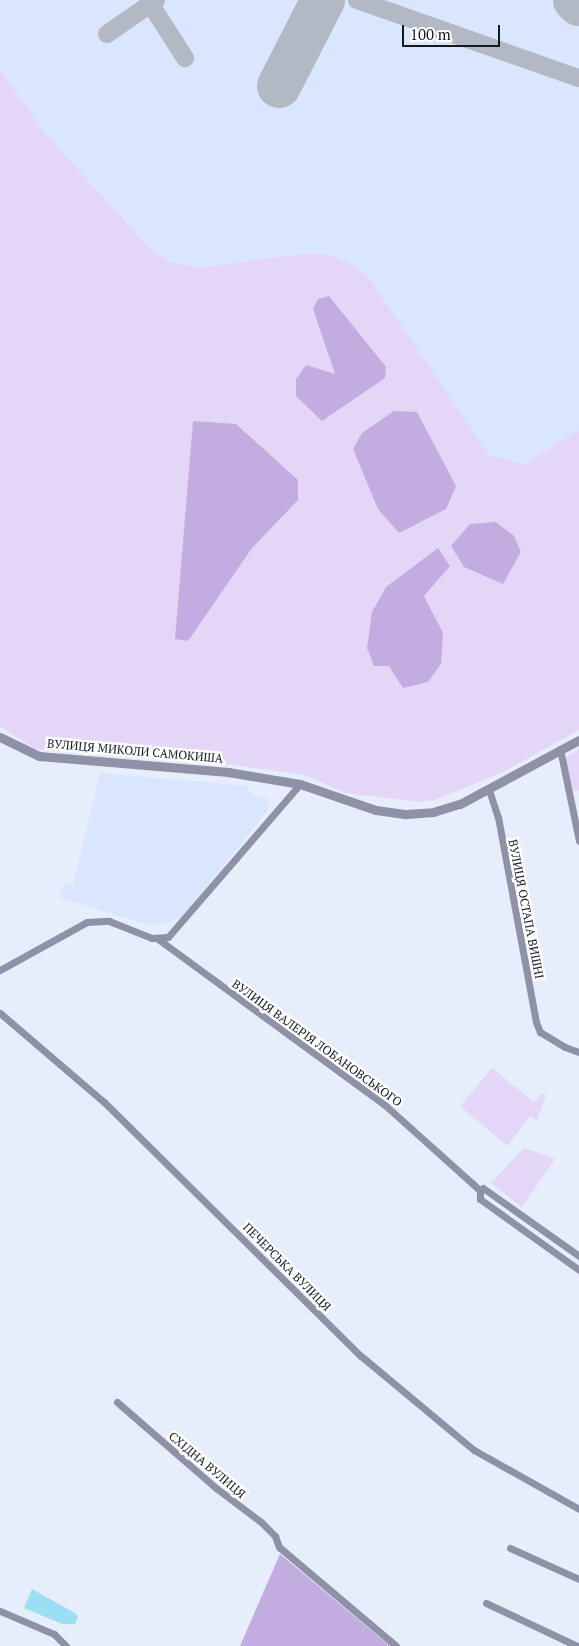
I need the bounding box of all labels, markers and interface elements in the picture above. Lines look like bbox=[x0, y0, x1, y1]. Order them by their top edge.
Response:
scale bar bbox=[404, 15, 502, 47]
text: 100 m bbox=[410, 24, 451, 44]
street label: ВУЛИЦЯ МИКОЛИ САМОКИША bbox=[46, 736, 224, 766]
street label: ВУЛИЦЯ ОСТАПА ВИШНІ bbox=[505, 838, 547, 980]
street label: ВУЛИЦЯ ВАЛЕРІЯ ЛОБАНОВСЬКОГО bbox=[229, 977, 405, 1109]
street label: ПЕЧЕРСЬКА ВУЛИЦЯ bbox=[240, 1220, 334, 1314]
street label: СХІДНА ВУЛИЦЯ bbox=[166, 1429, 248, 1501]

